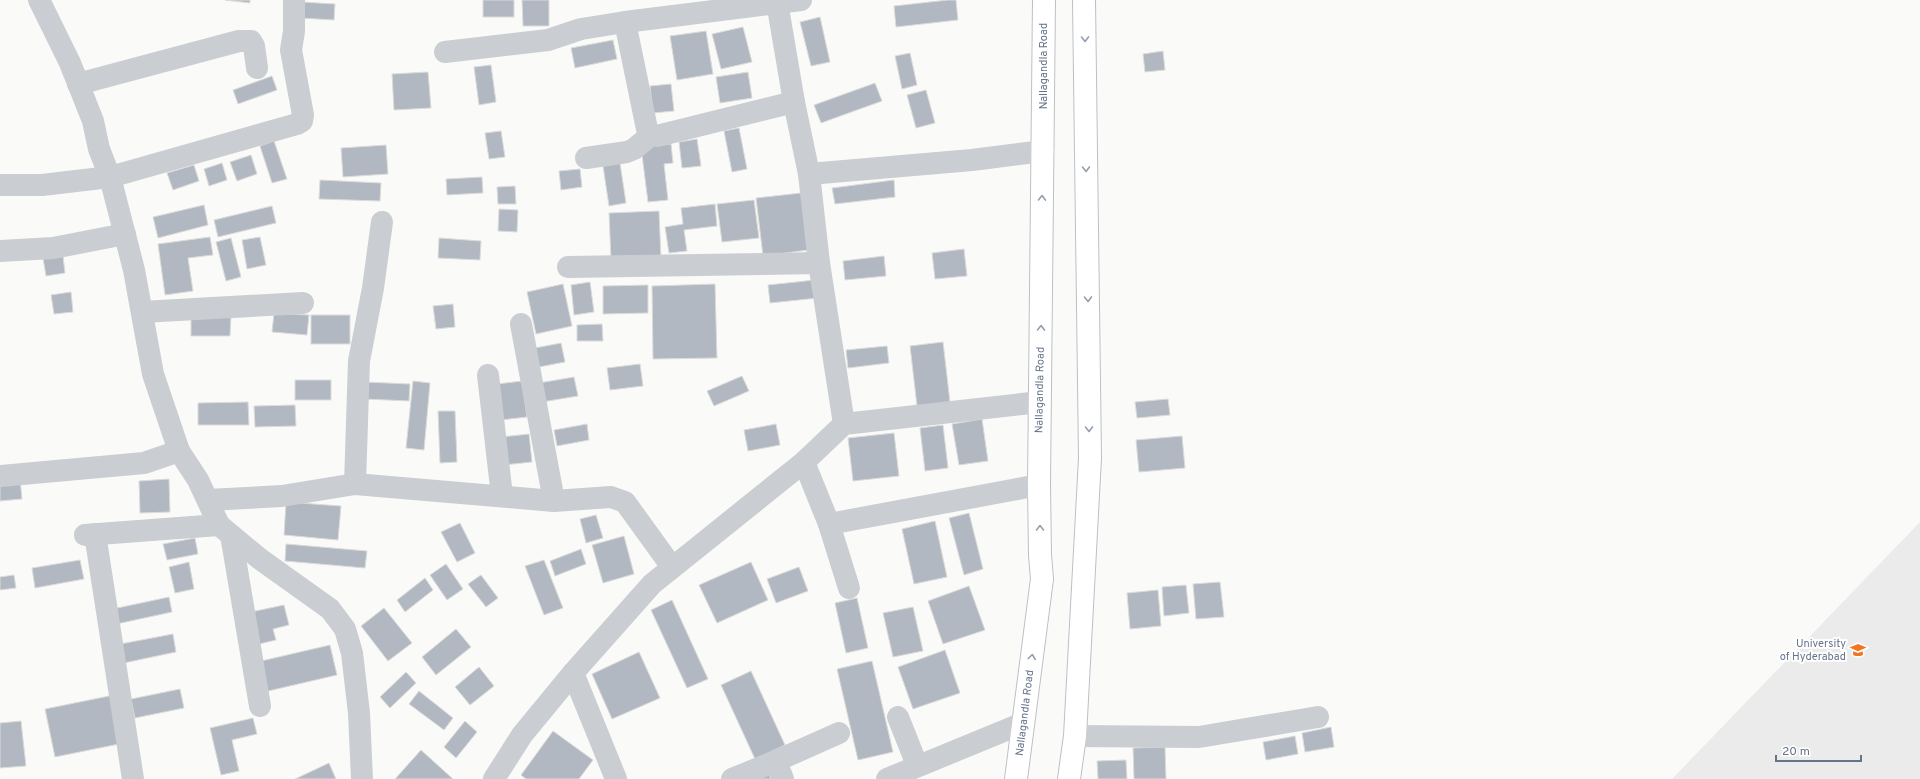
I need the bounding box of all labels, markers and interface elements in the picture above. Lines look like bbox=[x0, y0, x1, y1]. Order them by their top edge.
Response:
street label: Nallagandla Road bbox=[1037, 23, 1051, 109]
one-way arrow bbox=[1081, 36, 1089, 42]
one-way arrow bbox=[1082, 166, 1090, 172]
one-way arrow bbox=[1038, 195, 1046, 201]
one-way arrow bbox=[1084, 296, 1092, 302]
one-way arrow bbox=[1037, 325, 1045, 331]
street label: Nallagandla Road bbox=[1032, 347, 1048, 433]
one-way arrow bbox=[1085, 426, 1093, 432]
one-way arrow bbox=[1036, 525, 1044, 531]
place label: University of Hyderabad bbox=[1780, 637, 1846, 664]
school or university icon: University of Hyderabad bbox=[1849, 641, 1867, 659]
one-way arrow bbox=[1027, 654, 1036, 660]
street label: Nallagandla Road bbox=[1013, 669, 1037, 757]
scale bar bbox=[1776, 737, 1861, 763]
text: 20 m bbox=[1782, 744, 1810, 760]

